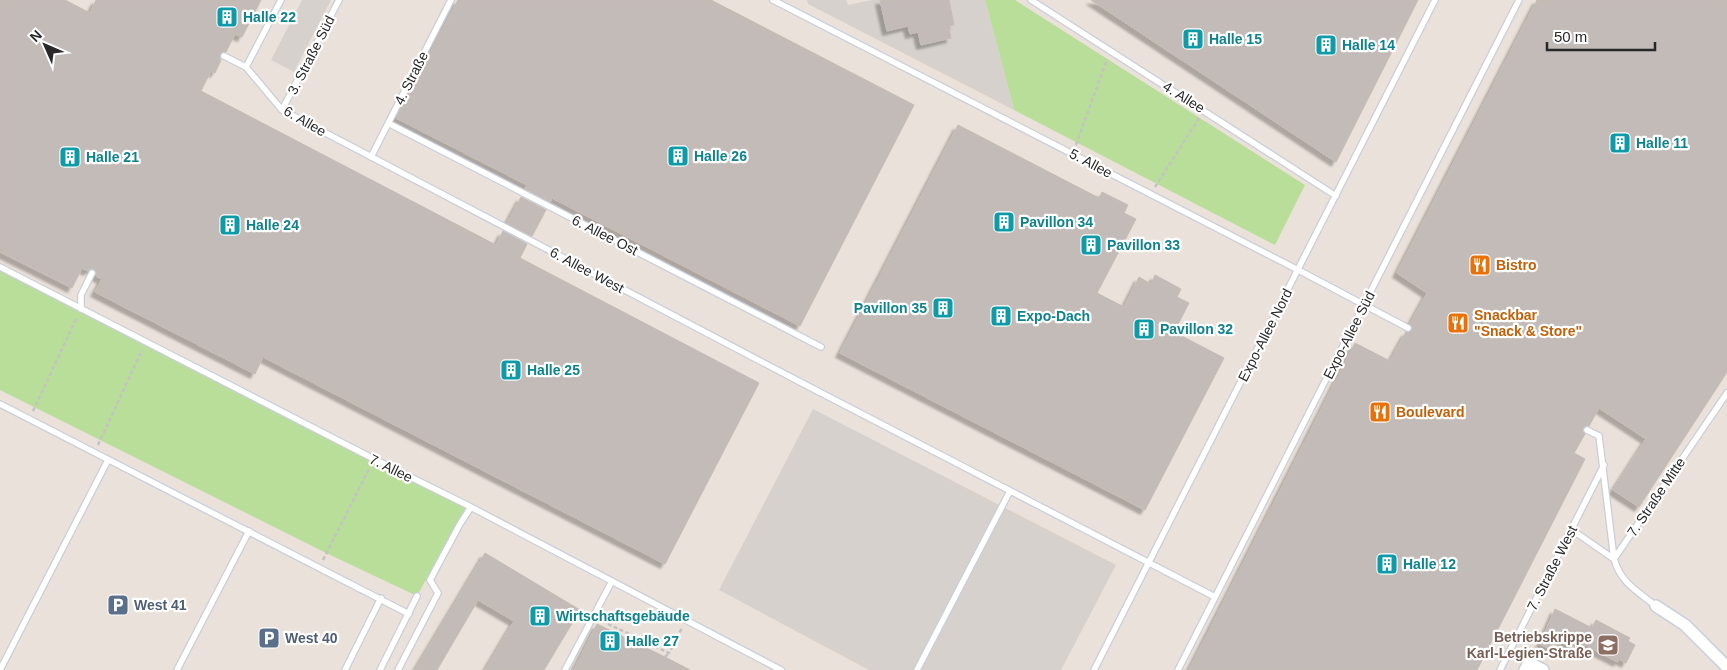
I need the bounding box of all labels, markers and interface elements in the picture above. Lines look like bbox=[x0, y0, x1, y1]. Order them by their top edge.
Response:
building icon: Halle 22 bbox=[215, 5, 239, 29]
place label: Halle 22 bbox=[243, 9, 296, 25]
street label: 3. Straße Süd bbox=[284, 13, 338, 97]
north arrow bbox=[20, 20, 70, 70]
scale bar bbox=[1547, 20, 1654, 52]
text: N bbox=[27, 27, 45, 45]
building icon: Halle 15 bbox=[1181, 27, 1205, 51]
text: 50 m bbox=[1554, 28, 1587, 45]
place label: Halle 15 bbox=[1209, 31, 1262, 47]
building icon: Halle 14 bbox=[1314, 33, 1338, 57]
place label: Halle 14 bbox=[1342, 37, 1395, 53]
street label: 4. Straße bbox=[391, 49, 431, 107]
street label: 4. Allee bbox=[1160, 78, 1208, 116]
street label: 6. Allee bbox=[281, 103, 329, 140]
building icon: Halle 11 bbox=[1608, 131, 1632, 155]
place label: Halle 11 bbox=[1636, 135, 1688, 151]
building icon: Halle 26 bbox=[666, 144, 690, 168]
building icon: Halle 21 bbox=[58, 145, 82, 169]
street label: 5. Allee bbox=[1067, 145, 1115, 181]
place label: Halle 26 bbox=[694, 148, 747, 164]
place label: Halle 21 bbox=[86, 149, 139, 165]
building icon: Pavillon 34 bbox=[992, 210, 1016, 234]
street label: 6. Allee Ost bbox=[569, 212, 641, 258]
building icon: Halle 24 bbox=[218, 213, 242, 237]
place label: Pavillon 34 bbox=[1020, 214, 1093, 230]
place label: Halle 24 bbox=[246, 217, 299, 233]
building icon: Pavillon 33 bbox=[1079, 233, 1103, 257]
place label: Pavillon 33 bbox=[1107, 237, 1180, 253]
street label: 6. Allee West bbox=[547, 244, 627, 296]
restaurant icon: Bistro bbox=[1468, 253, 1492, 277]
place label: Bistro bbox=[1496, 257, 1536, 273]
street label: Expo-Allee Nord bbox=[1235, 286, 1295, 384]
street label: Expo-Allee Süd bbox=[1320, 288, 1378, 382]
building icon: Pavillon 35 bbox=[931, 296, 955, 320]
place label: Pavillon 35 bbox=[854, 300, 927, 316]
building icon: Expo-Dach bbox=[989, 304, 1013, 328]
place label: Snackbar "Snack & Store" bbox=[1474, 307, 1582, 339]
place label: Expo-Dach bbox=[1017, 308, 1090, 324]
restaurant icon: Snackbar "Snack & Store" bbox=[1446, 311, 1470, 335]
building icon: Pavillon 32 bbox=[1132, 317, 1156, 341]
place label: Pavillon 32 bbox=[1160, 321, 1233, 337]
building icon: Halle 25 bbox=[499, 358, 523, 382]
place label: Halle 25 bbox=[527, 362, 580, 378]
restaurant icon: Boulevard bbox=[1368, 400, 1392, 424]
place label: Boulevard bbox=[1396, 404, 1464, 420]
street label: 7. Allee bbox=[367, 451, 415, 485]
street label: 7. Straße Mitte bbox=[1624, 454, 1688, 540]
street label: 7. Straße West bbox=[1524, 523, 1580, 613]
building icon: Halle 12 bbox=[1375, 552, 1399, 576]
place label: Halle 12 bbox=[1403, 556, 1456, 572]
parking icon: West 41 bbox=[106, 593, 130, 617]
place label: West 41 bbox=[134, 597, 187, 613]
building icon: Wirtschaftsgebäude bbox=[528, 604, 552, 628]
place label: Wirtschaftsgebäude bbox=[556, 608, 690, 624]
parking icon: West 40 bbox=[257, 626, 281, 650]
building icon: Halle 27 bbox=[598, 629, 622, 653]
place label: Betriebskrippe Karl-Legien-Straße bbox=[1467, 629, 1592, 661]
place label: West 40 bbox=[285, 630, 338, 646]
place label: Halle 27 bbox=[626, 633, 679, 649]
school or university icon: Betriebskrippe Karl-Legien-Straße bbox=[1596, 633, 1620, 657]

